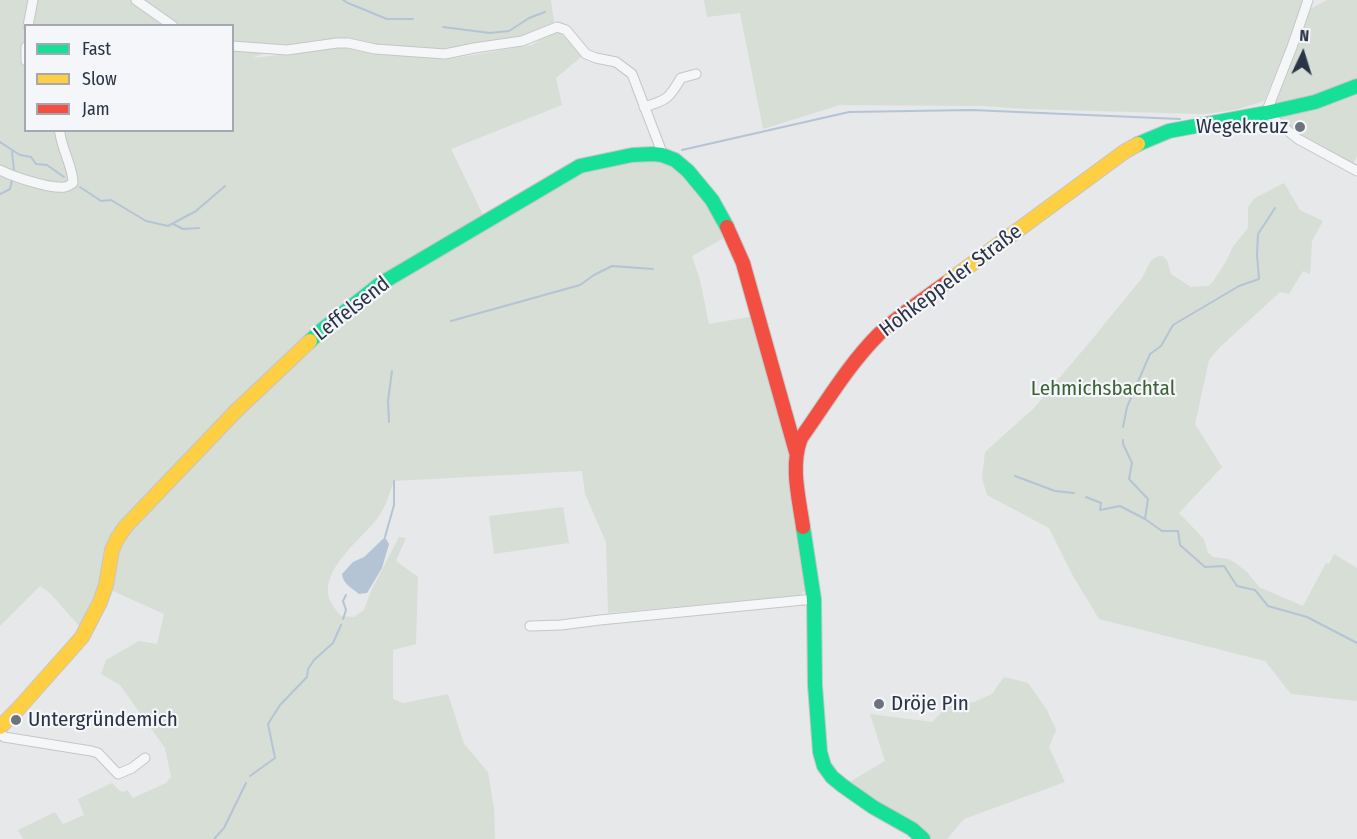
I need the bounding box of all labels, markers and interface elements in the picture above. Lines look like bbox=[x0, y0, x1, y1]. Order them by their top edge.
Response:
legend bbox=[24, 24, 234, 132]
north arrow bbox=[1273, 24, 1333, 84]
text: N bbox=[1299, 26, 1310, 45]
text: Fast bbox=[82, 38, 111, 60]
text: Slow bbox=[82, 68, 117, 90]
text: Jam bbox=[82, 98, 110, 120]
place label: Wegekreuz bbox=[1196, 114, 1288, 140]
marker: Wegekreuz bbox=[1293, 120, 1307, 134]
street label: Hohkeppeler Straße bbox=[875, 219, 1027, 343]
street label: Leffelsend bbox=[309, 272, 395, 346]
park label: Lehmichsbachtal bbox=[1031, 376, 1175, 402]
place label: Dröje Pin bbox=[891, 691, 969, 717]
marker: Dröje Pin bbox=[872, 697, 886, 711]
place label: Untergründemich bbox=[28, 707, 178, 733]
marker: Untergründemich bbox=[9, 713, 23, 727]

